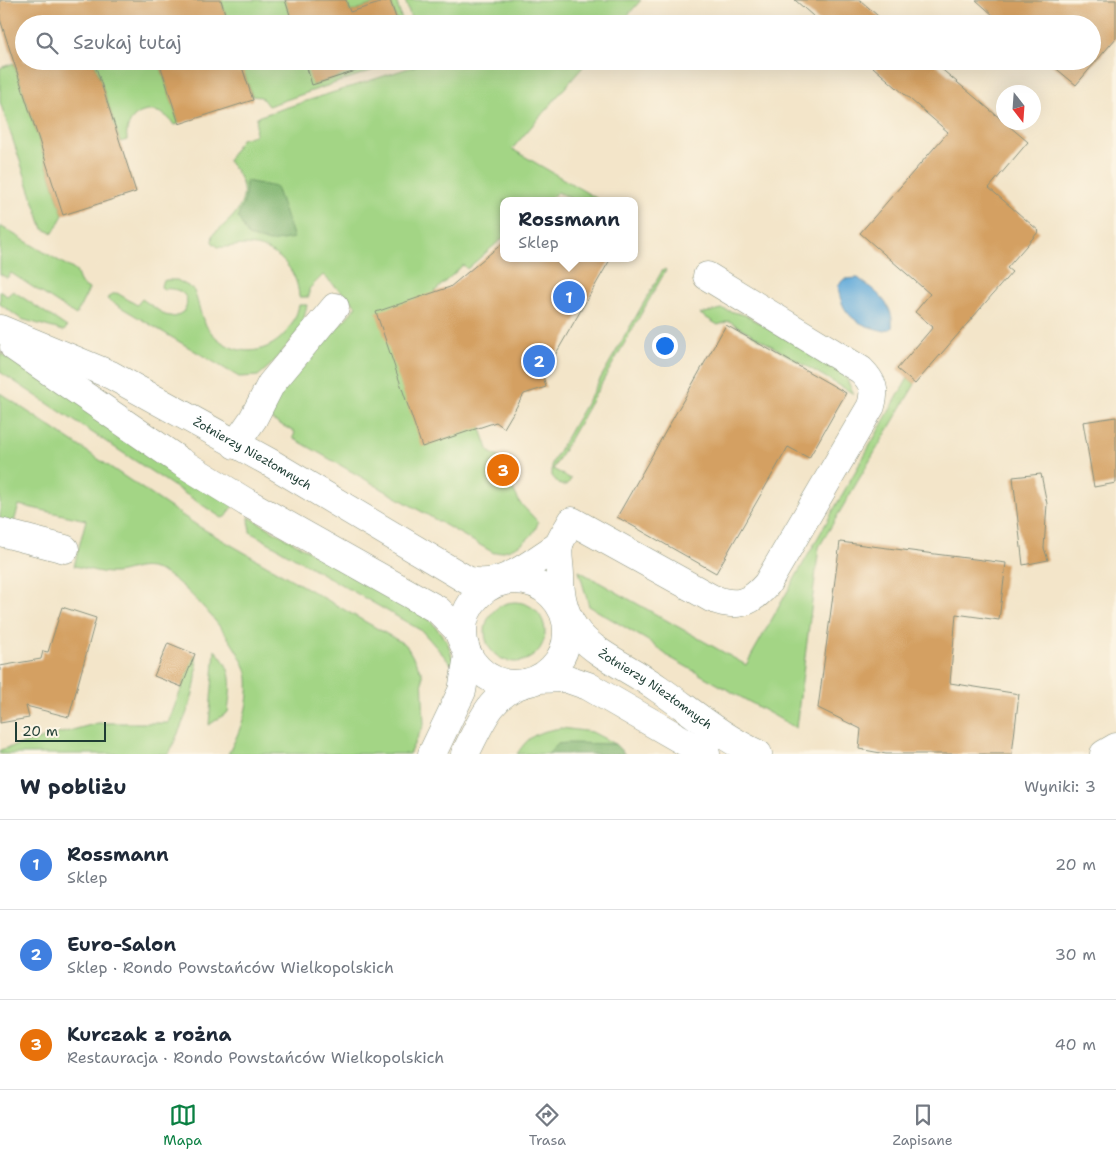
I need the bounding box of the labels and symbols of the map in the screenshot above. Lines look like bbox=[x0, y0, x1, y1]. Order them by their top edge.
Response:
north arrow bbox=[996, 85, 1041, 130]
pin: 1 bbox=[553, 278, 585, 316]
your location bbox=[652, 333, 678, 359]
pin: 2 bbox=[523, 342, 555, 380]
street label: Żołnierzy Niezłomnych bbox=[190, 414, 315, 494]
pin: 3 bbox=[487, 451, 519, 489]
street label: Żołnierzy Niezłomnych bbox=[595, 645, 715, 733]
scale bar bbox=[15, 719, 106, 742]

